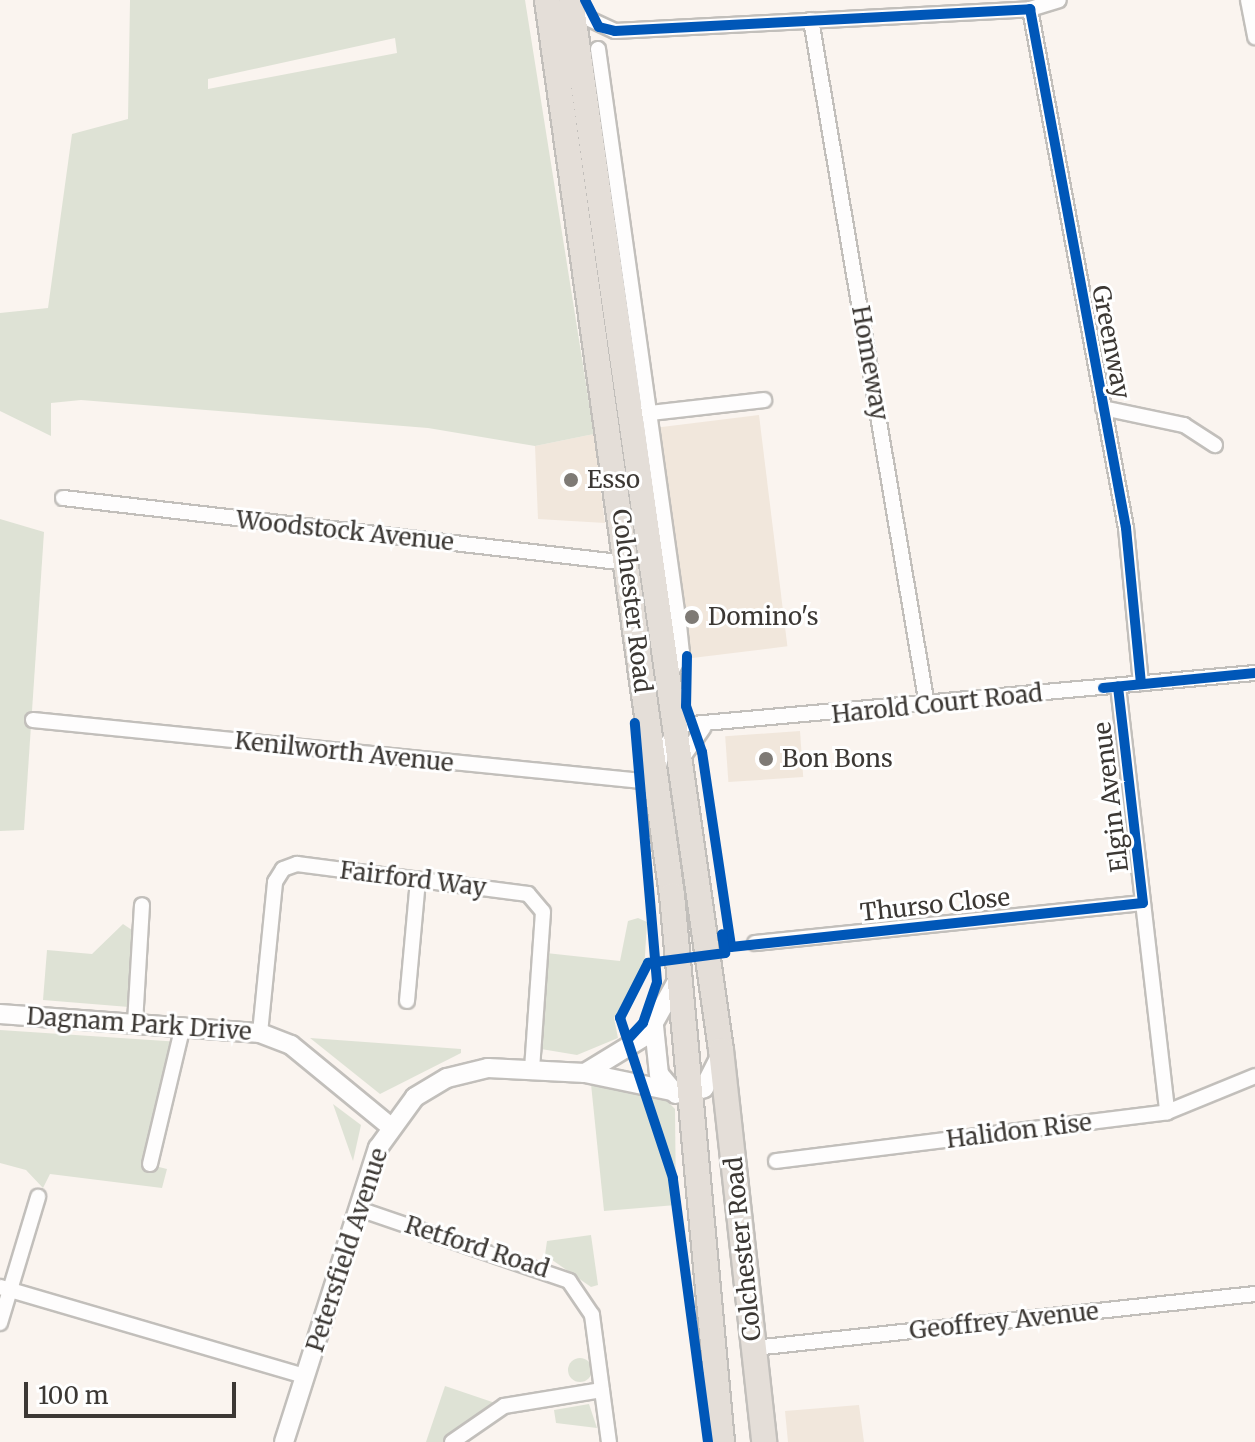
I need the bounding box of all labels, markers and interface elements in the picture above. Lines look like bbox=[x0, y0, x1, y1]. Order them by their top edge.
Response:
street label: Greenway bbox=[1086, 283, 1136, 401]
street label: Homeway bbox=[846, 303, 894, 423]
place label: Esso bbox=[587, 466, 640, 494]
marker: Esso bbox=[562, 471, 580, 489]
street label: Woodstock Avenue bbox=[235, 505, 455, 557]
street label: Colchester Road bbox=[606, 508, 658, 694]
place label: Domino's bbox=[708, 603, 819, 631]
marker: Domino's bbox=[683, 608, 701, 626]
street label: Harold Court Road bbox=[830, 679, 1044, 729]
street label: Elgin Avenue bbox=[1088, 720, 1134, 874]
street label: Kenilworth Avenue bbox=[233, 726, 455, 778]
place label: Bon Bons bbox=[782, 745, 893, 773]
marker: Bon Bons bbox=[757, 750, 775, 768]
street label: Fairford Way bbox=[338, 856, 488, 902]
street label: Thurso Close bbox=[859, 883, 1011, 927]
street label: Dagnam Park Drive bbox=[26, 1002, 252, 1046]
street label: Halidon Rise bbox=[945, 1108, 1093, 1154]
street label: Petersfield Avenue bbox=[300, 1145, 394, 1355]
street label: Colchester Road bbox=[719, 1156, 767, 1342]
street label: Retford Road bbox=[401, 1210, 553, 1284]
street label: Geoffrey Avenue bbox=[908, 1297, 1100, 1345]
scale bar bbox=[28, 1366, 240, 1416]
text: 100 m bbox=[38, 1380, 108, 1411]

